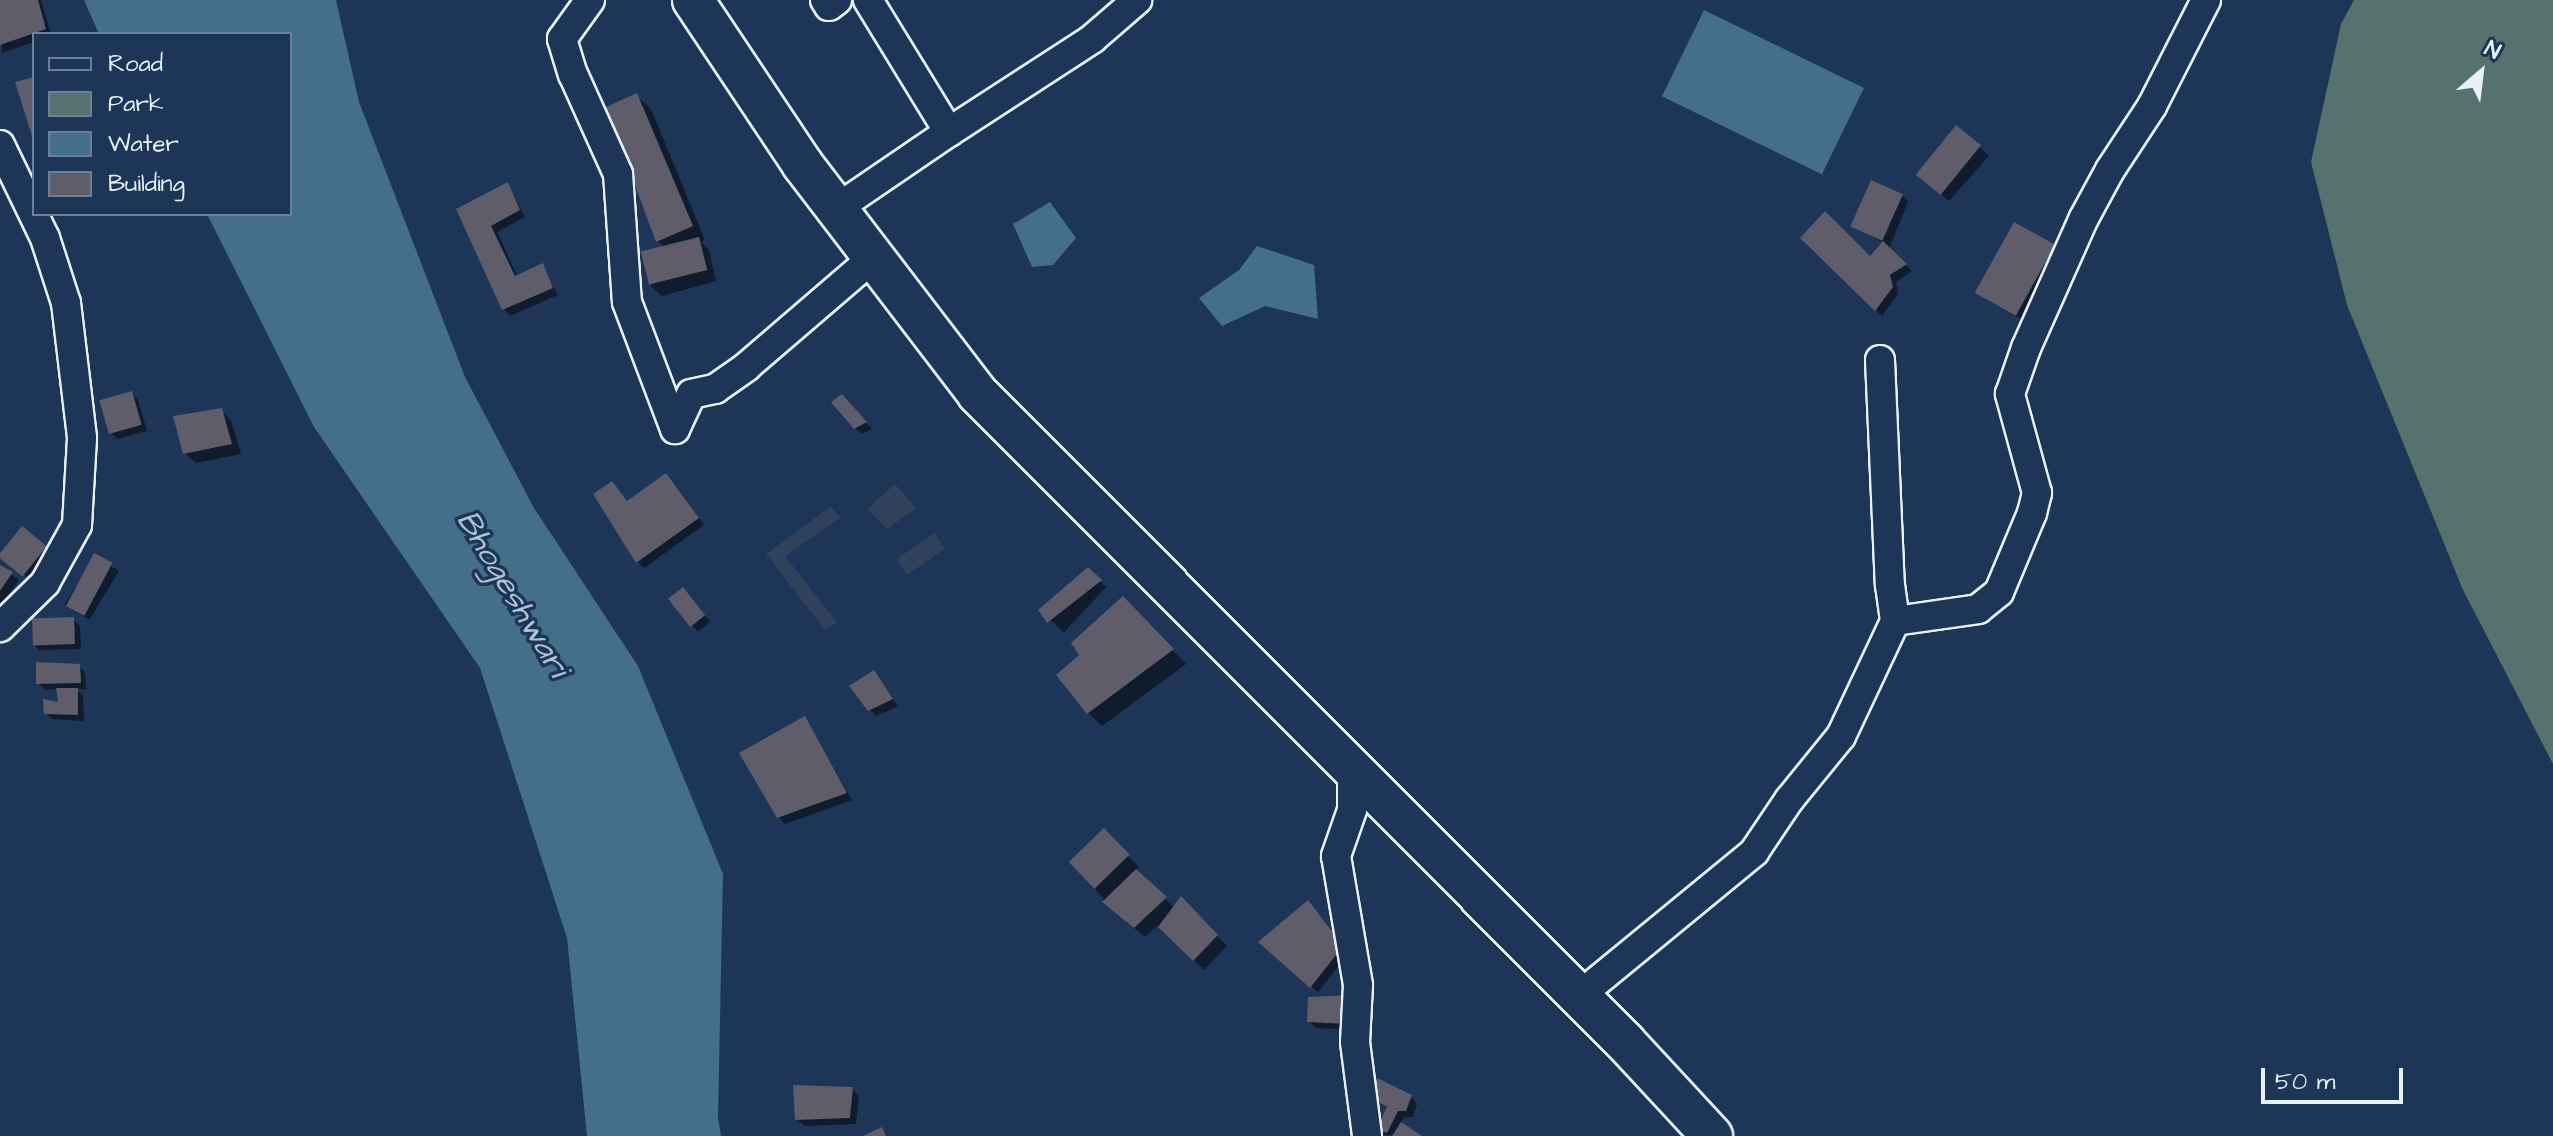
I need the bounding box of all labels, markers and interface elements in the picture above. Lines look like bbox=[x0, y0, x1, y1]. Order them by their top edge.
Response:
legend bbox=[32, 32, 292, 216]
north arrow bbox=[2441, 32, 2521, 112]
text: N bbox=[2479, 33, 2506, 67]
text: Road bbox=[108, 47, 163, 81]
text: Park bbox=[108, 87, 164, 121]
text: Water bbox=[108, 127, 179, 161]
text: Building bbox=[108, 167, 185, 201]
water label: Bhogeshwari bbox=[447, 504, 577, 684]
scale bar bbox=[2265, 1052, 2407, 1102]
text: 50 m bbox=[2275, 1065, 2335, 1099]

